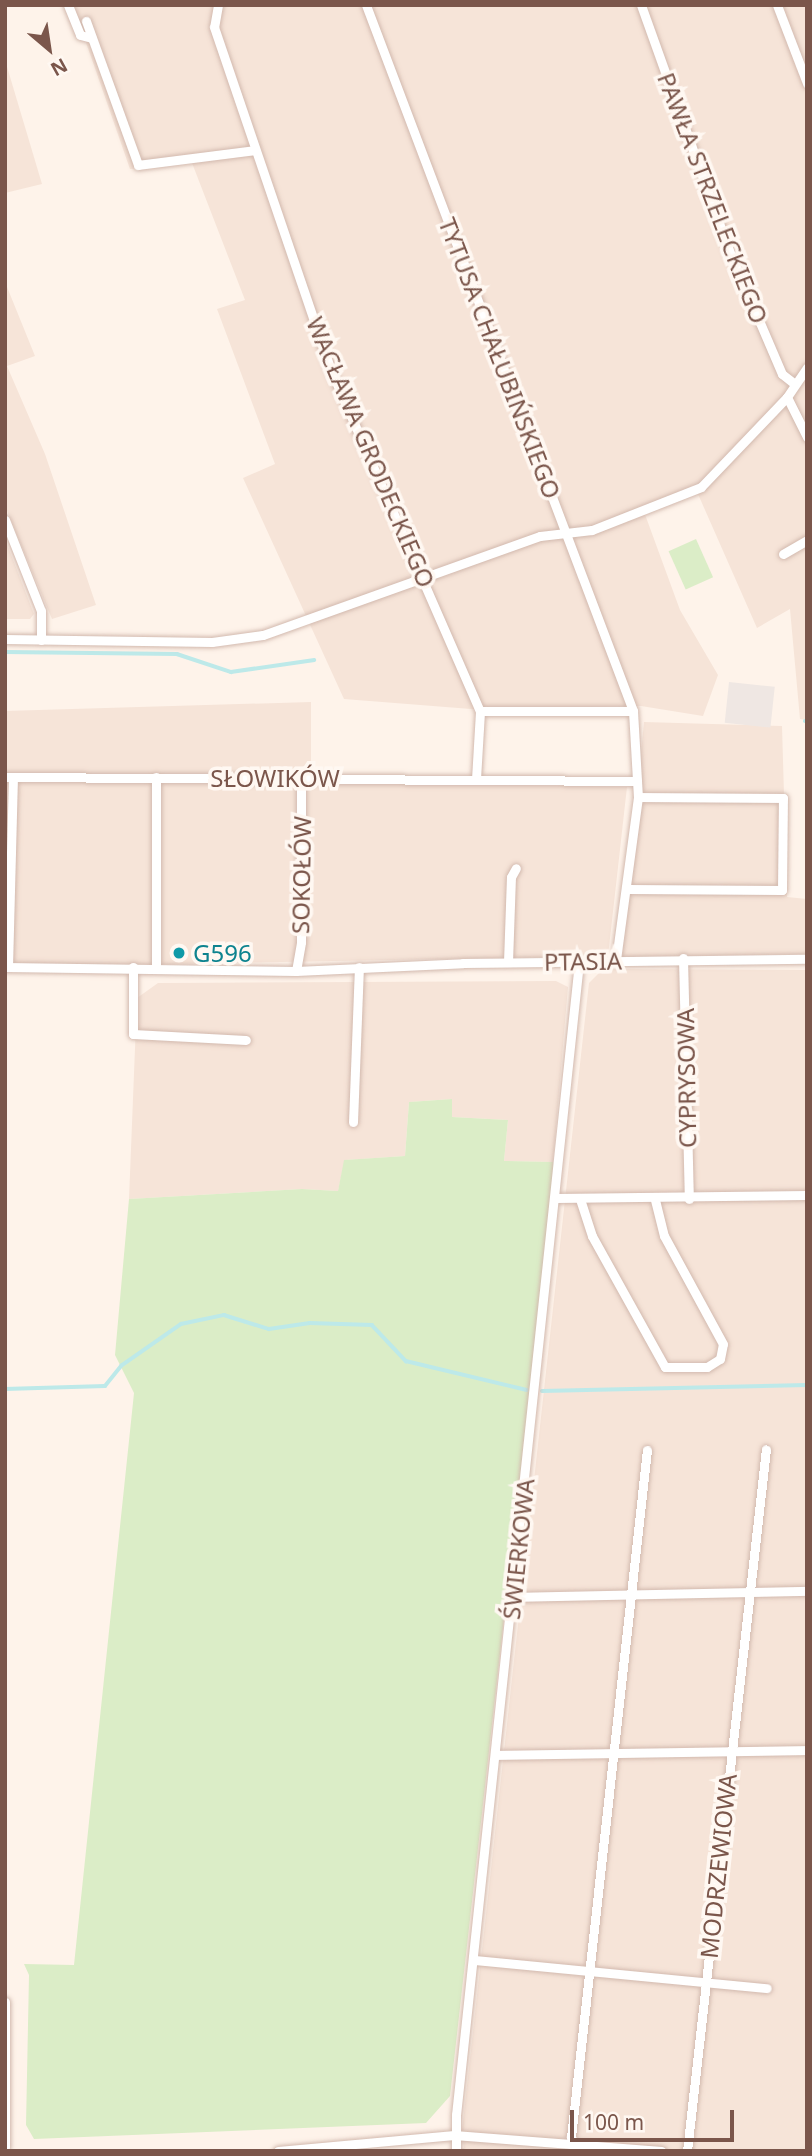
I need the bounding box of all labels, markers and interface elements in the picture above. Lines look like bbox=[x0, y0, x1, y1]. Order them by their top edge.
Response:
north arrow bbox=[14, 14, 84, 84]
text: N bbox=[46, 52, 72, 82]
street label: PAWŁA STRZELECKIEGO bbox=[652, 69, 774, 327]
street label: TYTUSA CHAŁUBIŃSKIEGO bbox=[433, 214, 567, 502]
street label: WACŁAWA GRODECKIEGO bbox=[301, 312, 441, 592]
street label: SŁOWIKÓW bbox=[210, 764, 340, 792]
street label: SOKOŁÓW bbox=[286, 816, 316, 934]
place label: G596 bbox=[193, 939, 252, 967]
marker: G596 bbox=[171, 945, 187, 961]
street label: PTASIA bbox=[544, 946, 622, 976]
street label: CYPRYSOWA bbox=[670, 1008, 702, 1148]
street label: ŚWIERKOWA bbox=[496, 1477, 540, 1621]
street label: MODRZEWIOWA bbox=[694, 1772, 742, 1960]
scale bar bbox=[574, 2096, 738, 2140]
text: 100 m bbox=[583, 2108, 644, 2136]

